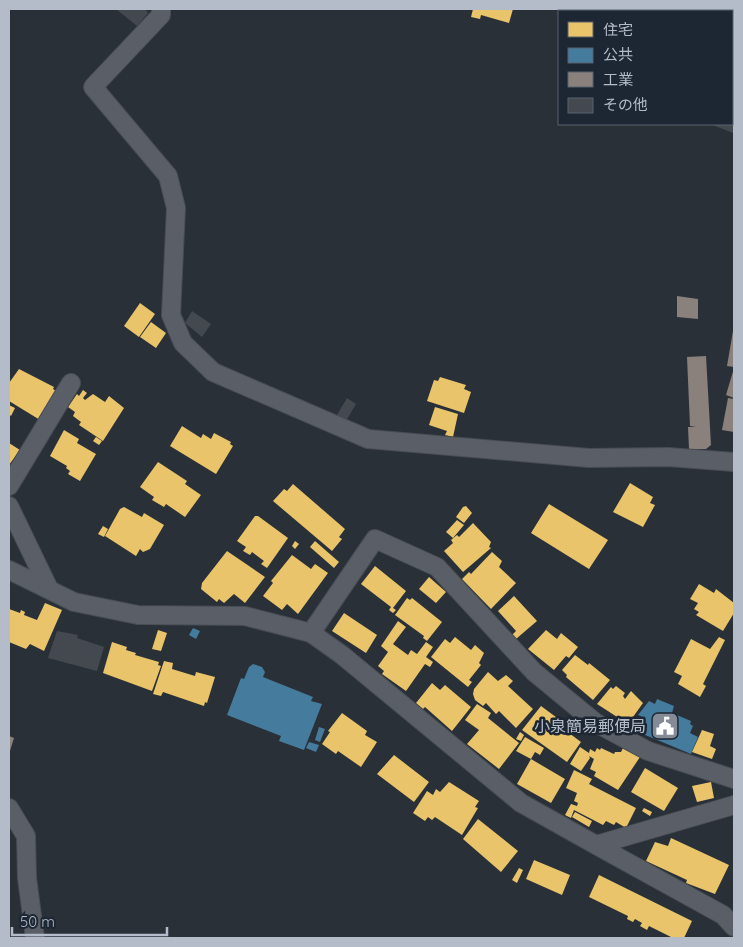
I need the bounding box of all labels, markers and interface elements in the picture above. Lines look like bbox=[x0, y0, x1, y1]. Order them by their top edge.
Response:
legend bbox=[558, 10, 733, 125]
text: 住宅 bbox=[603, 20, 633, 39]
text: 公共 bbox=[603, 45, 633, 64]
text: 工業 bbox=[603, 70, 633, 89]
text: その他 bbox=[603, 95, 648, 114]
public building icon: 小泉簡易郵便局 bbox=[650, 711, 680, 741]
place label: 小泉簡易郵便局 bbox=[534, 716, 646, 736]
scale bar bbox=[12, 904, 168, 936]
text: 50 m bbox=[20, 912, 55, 931]

